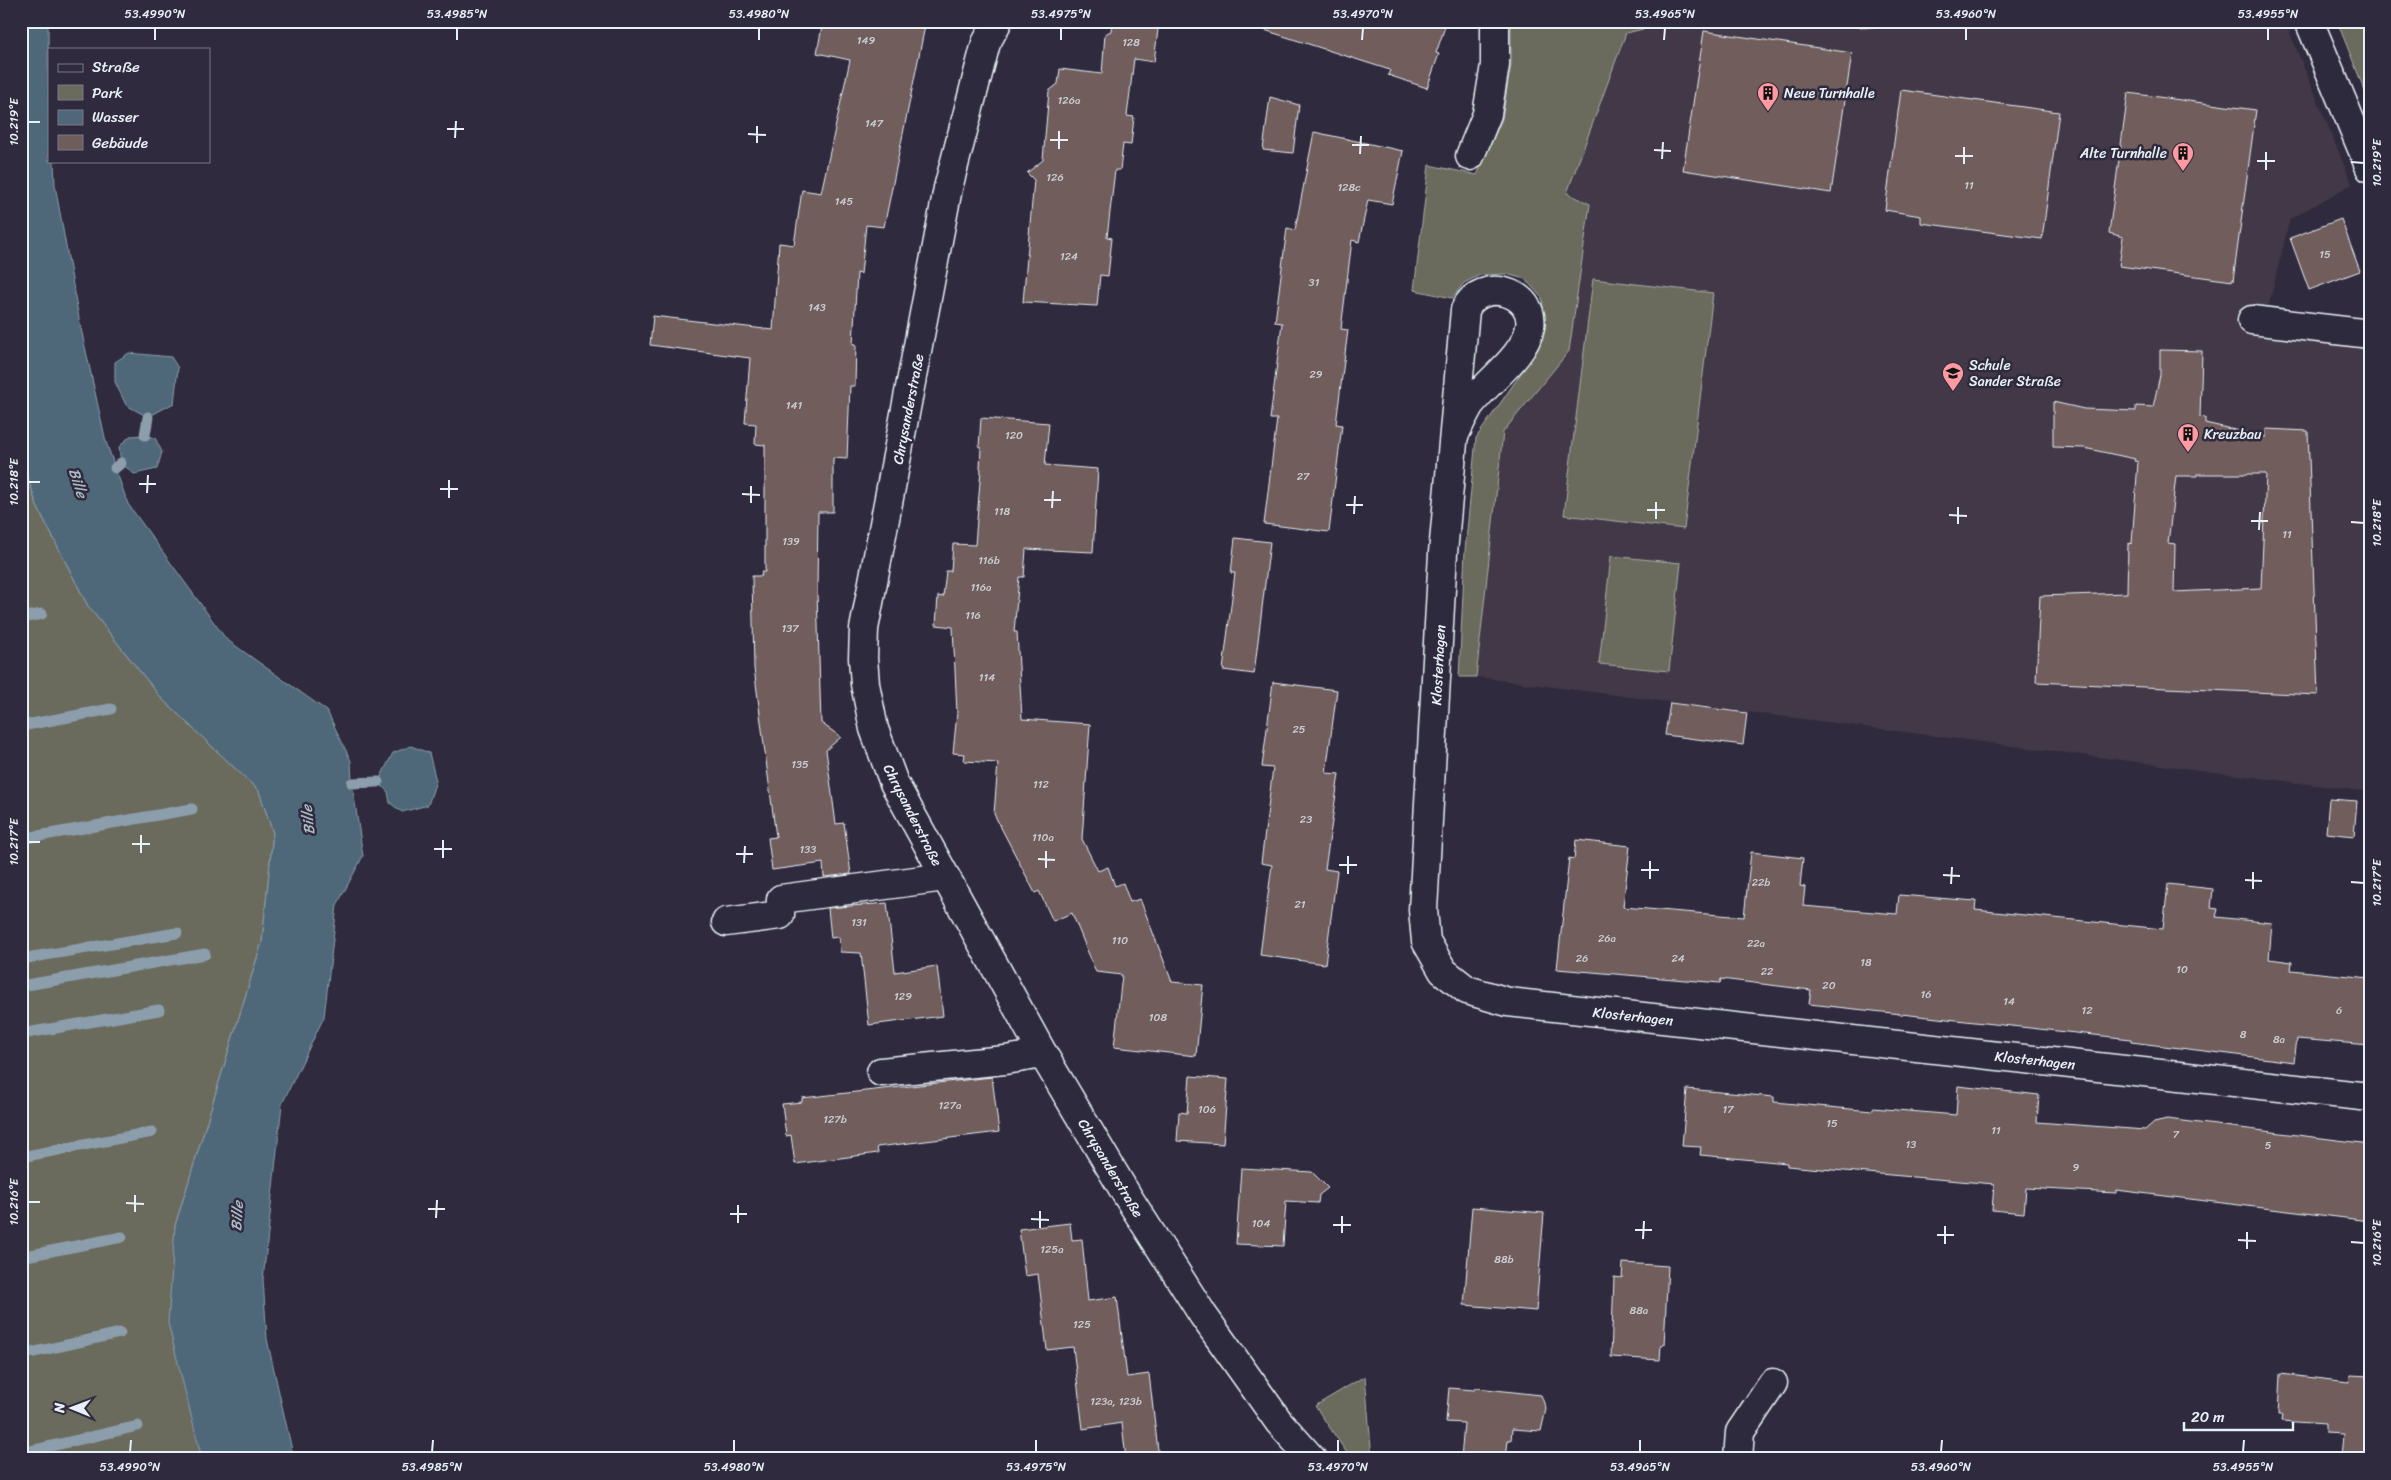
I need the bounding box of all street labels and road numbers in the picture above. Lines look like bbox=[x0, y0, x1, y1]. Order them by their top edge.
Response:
street label: Chrysanderstraße bbox=[886, 352, 931, 466]
street label: Klosterhagen bbox=[1424, 624, 1453, 706]
street label: Chrysanderstraße bbox=[876, 760, 949, 871]
street label: Klosterhagen bbox=[1591, 1000, 1675, 1033]
street label: Klosterhagen bbox=[1993, 1044, 2077, 1077]
street label: Chrysanderstraße bbox=[1071, 1114, 1150, 1223]

